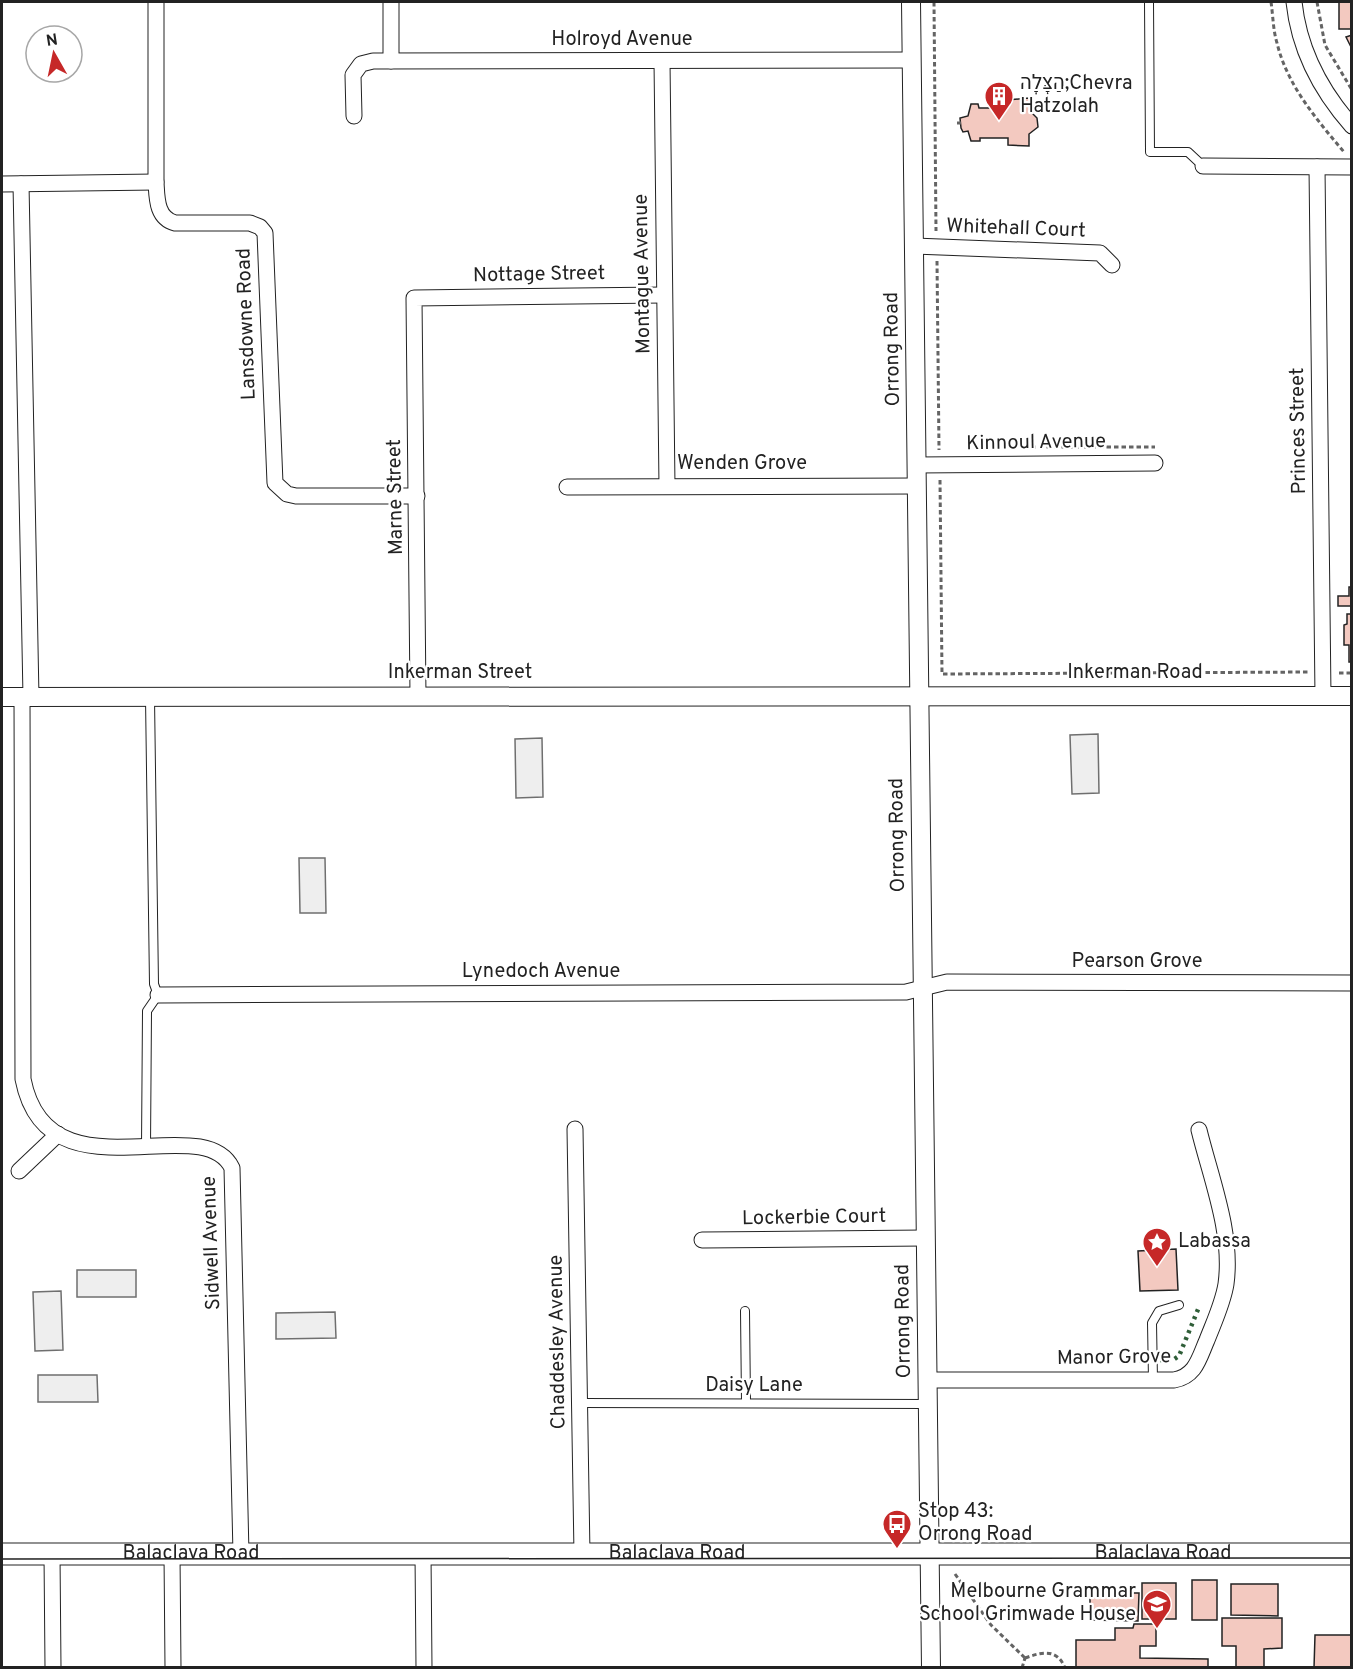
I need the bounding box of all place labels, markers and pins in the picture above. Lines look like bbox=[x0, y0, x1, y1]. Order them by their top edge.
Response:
place label: הַצָּלָה;Chevra Hatzolah bbox=[1020, 71, 1132, 120]
building icon: הַצָּלָה;Chevra Hatzolah bbox=[983, 80, 1015, 122]
place icon: Labassa bbox=[1141, 1226, 1173, 1268]
place label: Labassa bbox=[1178, 1229, 1251, 1255]
place label: Stop 43: Orrong Road bbox=[918, 1499, 1033, 1548]
bus stop icon: Stop 43: Orrong Road bbox=[881, 1508, 913, 1550]
place label: Melbourne Grammar School Grimwade House bbox=[919, 1579, 1136, 1628]
school or university icon: Melbourne Grammar School Grimwade House bbox=[1141, 1588, 1173, 1630]

